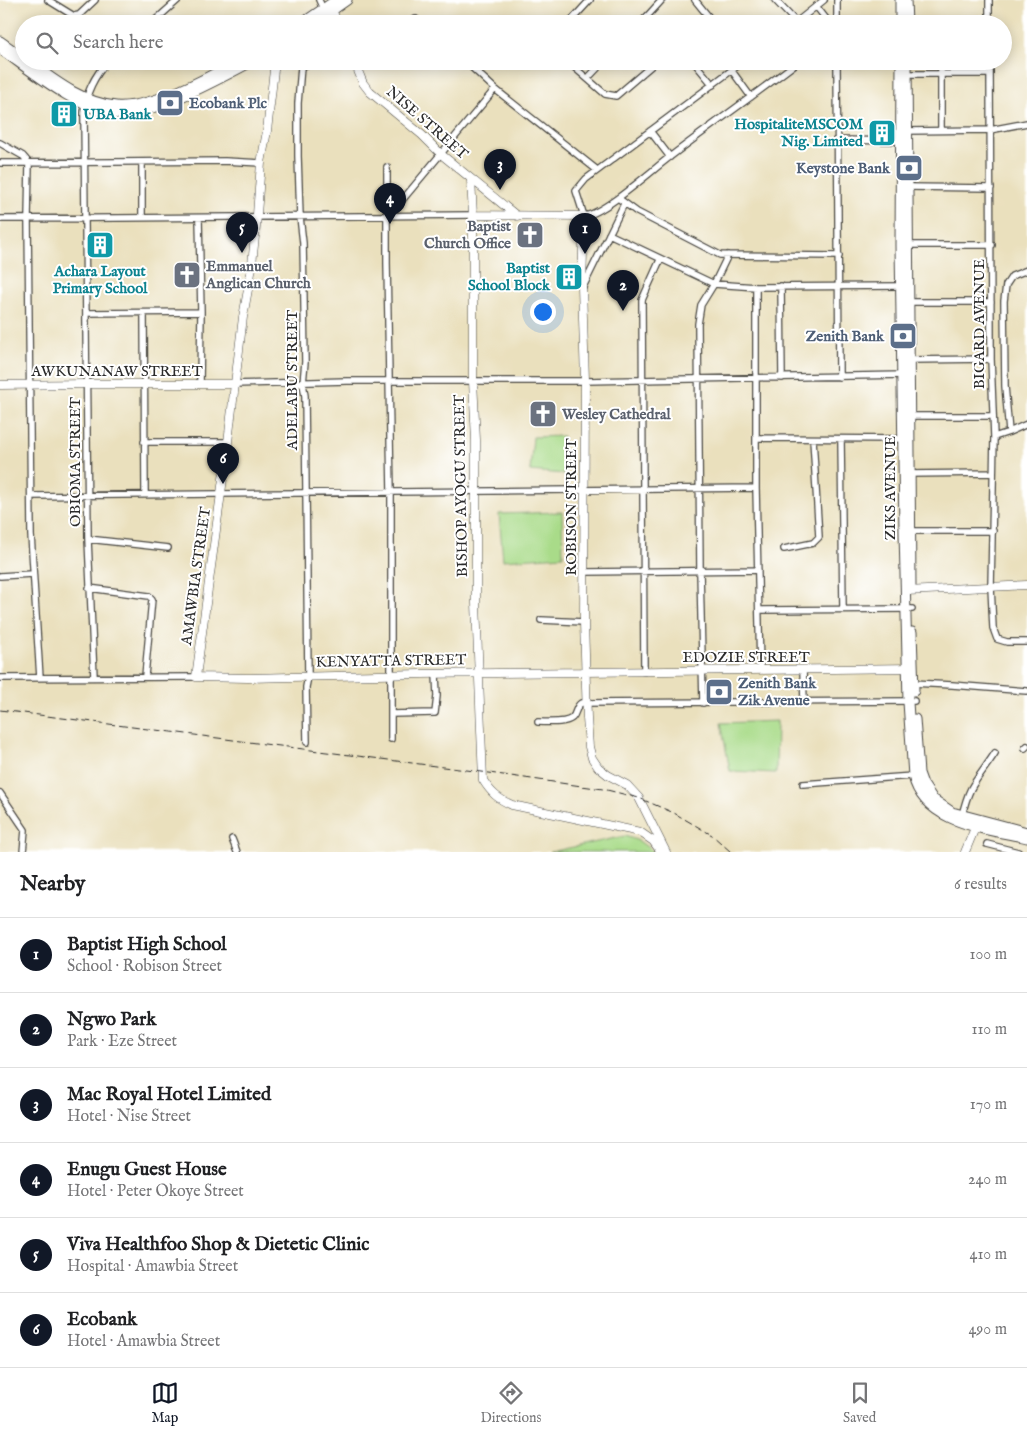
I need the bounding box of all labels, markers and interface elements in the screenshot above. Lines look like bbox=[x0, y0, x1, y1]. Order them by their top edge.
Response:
search box bbox=[15, 15, 1012, 70]
icon: search bbox=[33, 29, 61, 57]
text: Search here bbox=[73, 31, 164, 55]
street label: NISE STREET bbox=[382, 82, 472, 164]
bank icon: Ecobank Plc bbox=[155, 88, 185, 118]
place label: Ecobank Plc bbox=[189, 94, 267, 113]
building icon: UBA Bank bbox=[49, 99, 79, 129]
place label: UBA Bank bbox=[82, 105, 152, 124]
place label: HospitaliteMSCOM Nig. Limited bbox=[734, 115, 864, 151]
building icon: HospitaliteMSCOM Nig. Limited bbox=[867, 118, 897, 148]
pin: 3 bbox=[484, 149, 516, 190]
bank icon: Keystone Bank bbox=[894, 153, 924, 183]
place label: Keystone Bank bbox=[796, 159, 891, 178]
pin: 4 bbox=[374, 183, 406, 224]
pin: 5 bbox=[226, 212, 258, 253]
pin: 1 bbox=[569, 213, 601, 254]
place label: Baptist Church Office bbox=[424, 217, 512, 253]
church icon: Baptist Church Office bbox=[515, 220, 545, 250]
building icon: Achara Layout Primary School bbox=[85, 230, 115, 260]
place label: Emmanuel Anglican Church bbox=[205, 257, 312, 293]
place label: Baptist School Block bbox=[468, 259, 551, 295]
street label: BIGARD AVENUE bbox=[970, 259, 989, 389]
church icon: Emmanuel Anglican Church bbox=[172, 260, 202, 290]
place label: Achara Layout Primary School bbox=[53, 262, 148, 298]
building icon: Baptist School Block bbox=[554, 262, 584, 292]
pin: 2 bbox=[607, 270, 639, 311]
your location bbox=[530, 299, 556, 325]
street label: ADELABU STREET bbox=[283, 310, 302, 451]
bank icon: Zenith Bank bbox=[888, 321, 918, 351]
place label: Zenith Bank bbox=[806, 327, 885, 346]
street label: AWKUNANAW STREET bbox=[30, 362, 203, 381]
street label: BISHOP AYOGU STREET bbox=[450, 394, 472, 578]
street label: OBIOMA STREET bbox=[66, 397, 85, 527]
church icon: Wesley Cathedral bbox=[528, 399, 558, 429]
place label: Wesley Cathedral bbox=[561, 405, 671, 424]
street label: ZIKS AVENUE bbox=[881, 436, 900, 540]
street label: ROBISON STREET bbox=[562, 438, 581, 576]
pin: 6 bbox=[207, 443, 239, 484]
street label: AMAWBIA STREET bbox=[177, 506, 215, 647]
street label: EDOZIE STREET bbox=[682, 648, 810, 667]
street label: KENYATTA STREET bbox=[316, 650, 467, 672]
place label: Zenith Bank Zik Avenue bbox=[738, 674, 817, 710]
bank icon: Zenith Bank Zik Avenue bbox=[704, 677, 734, 707]
text: Nearby bbox=[20, 871, 85, 898]
text: 6 results bbox=[954, 875, 1007, 895]
text: Baptist High School bbox=[67, 933, 227, 957]
text: 1 bbox=[33, 945, 39, 965]
text: 100 m bbox=[970, 945, 1007, 965]
text: School · Robison Street bbox=[67, 957, 222, 977]
text: Ngwo Park bbox=[67, 1008, 156, 1032]
text: 2 bbox=[32, 1020, 40, 1040]
text: 110 m bbox=[971, 1020, 1007, 1040]
text: Park · Eze Street bbox=[67, 1032, 177, 1052]
text: Mac Royal Hotel Limited bbox=[67, 1083, 271, 1107]
text: 3 bbox=[33, 1095, 39, 1115]
text: 170 m bbox=[970, 1095, 1007, 1115]
text: Hotel · Nise Street bbox=[67, 1107, 191, 1127]
text: Enugu Guest House bbox=[67, 1158, 227, 1182]
text: 4 bbox=[32, 1170, 40, 1190]
text: 240 m bbox=[968, 1170, 1007, 1190]
text: Hotel · Peter Okoye Street bbox=[67, 1182, 244, 1202]
text: Viva Healthfoo Shop & Dietetic Clinic bbox=[67, 1233, 369, 1257]
text: 5 bbox=[33, 1245, 39, 1265]
text: 410 m bbox=[970, 1245, 1007, 1265]
text: Hospital · Amawbia Street bbox=[67, 1257, 238, 1277]
text: Ecobank bbox=[67, 1308, 137, 1332]
text: 6 bbox=[33, 1320, 39, 1340]
text: 490 m bbox=[968, 1320, 1007, 1340]
text: Hotel · Amawbia Street bbox=[67, 1332, 220, 1352]
tab: Map bbox=[151, 1379, 179, 1427]
tab: Directions bbox=[480, 1379, 541, 1427]
tab: Saved bbox=[843, 1379, 876, 1427]

